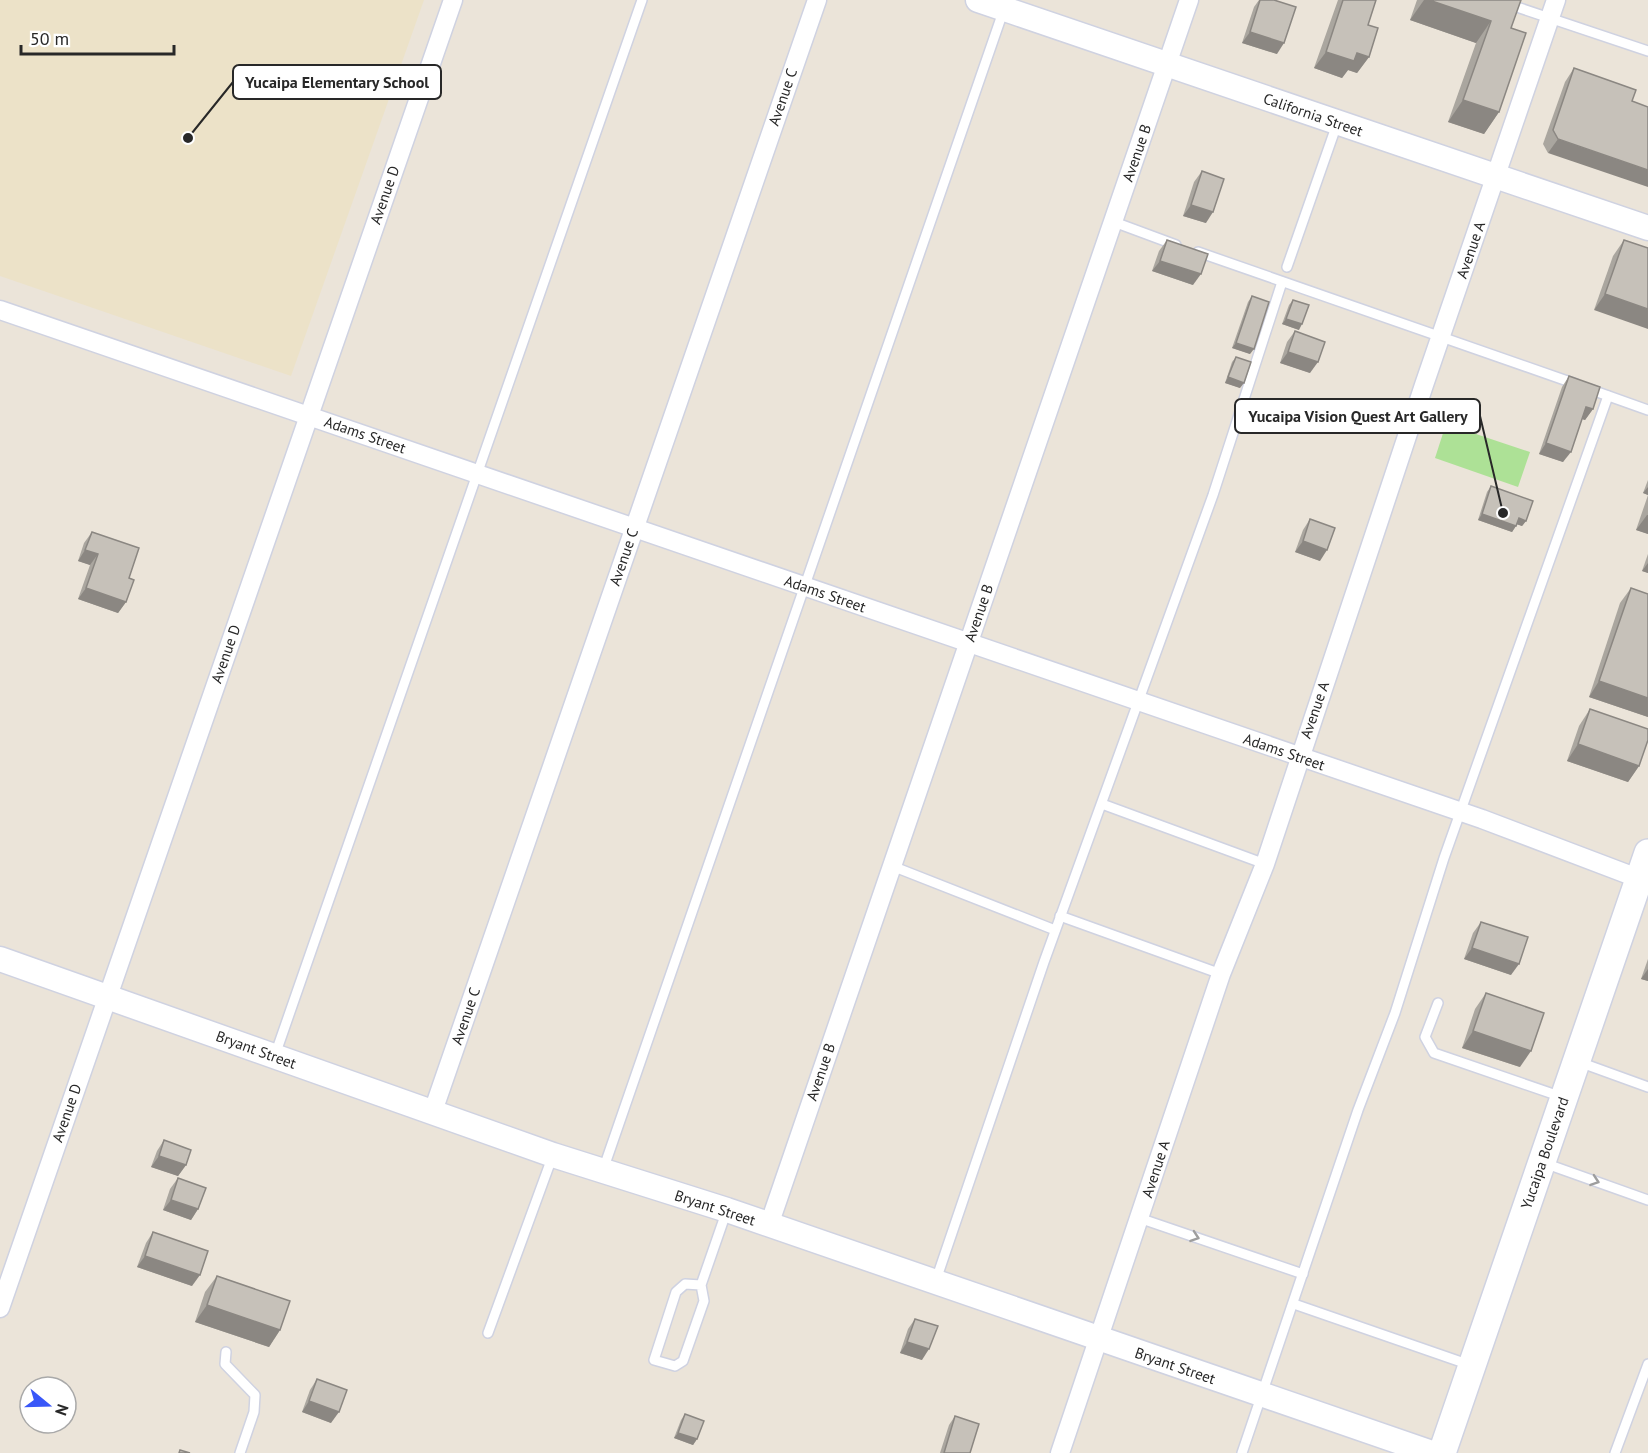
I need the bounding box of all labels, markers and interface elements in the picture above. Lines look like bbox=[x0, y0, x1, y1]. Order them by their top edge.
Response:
scale bar bbox=[21, 18, 174, 56]
text: 50 m bbox=[30, 27, 69, 50]
callout: Yucaipa Elementary School bbox=[233, 65, 441, 99]
street label: Avenue C bbox=[764, 66, 801, 128]
text: Yucaipa Elementary School bbox=[244, 72, 429, 92]
street label: California Street bbox=[1261, 89, 1365, 140]
street label: Avenue B bbox=[1118, 122, 1155, 184]
street label: Avenue D bbox=[366, 163, 403, 227]
street label: Avenue A bbox=[1452, 219, 1489, 281]
callout: Yucaipa Vision Quest Art Gallery bbox=[1235, 399, 1480, 433]
text: Yucaipa Vision Quest Art Gallery bbox=[1247, 406, 1468, 426]
street label: Adams Street bbox=[322, 412, 408, 457]
street label: Avenue C bbox=[605, 526, 642, 588]
street label: Adams Street bbox=[782, 571, 868, 616]
street label: Avenue B bbox=[960, 582, 997, 644]
street label: Avenue D bbox=[207, 622, 244, 686]
street label: Avenue A bbox=[1296, 679, 1333, 741]
street label: Adams Street bbox=[1241, 729, 1327, 774]
street label: Avenue C bbox=[447, 985, 484, 1047]
street label: Bryant Street bbox=[213, 1026, 299, 1073]
street label: Avenue B bbox=[802, 1041, 839, 1103]
street label: Avenue D bbox=[48, 1081, 85, 1145]
street label: Yucaipa Boulevard bbox=[1516, 1094, 1573, 1212]
street label: Avenue A bbox=[1137, 1138, 1174, 1200]
one-way arrow bbox=[1589, 1174, 1600, 1186]
street label: Bryant Street bbox=[672, 1186, 758, 1230]
one-way arrow bbox=[1189, 1230, 1200, 1243]
street label: Bryant Street bbox=[1132, 1343, 1218, 1388]
north arrow bbox=[18, 1375, 78, 1435]
text: N bbox=[51, 1402, 73, 1418]

